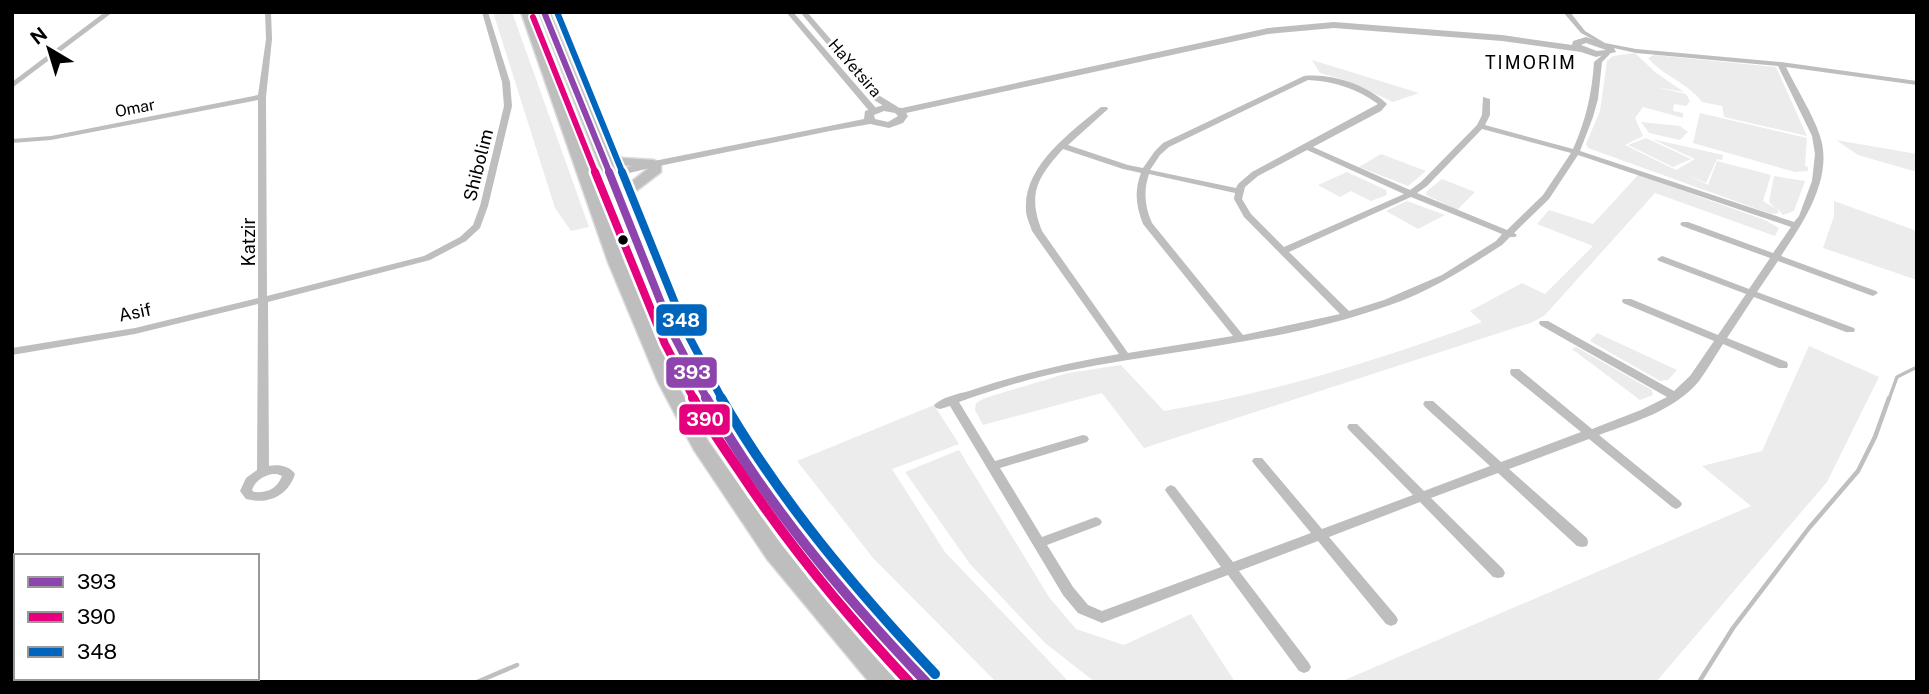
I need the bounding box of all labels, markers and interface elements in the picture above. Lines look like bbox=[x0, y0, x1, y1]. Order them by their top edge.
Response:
north arrow bbox=[14, 14, 84, 84]
text: N bbox=[26, 22, 51, 49]
street label: HaYetsira bbox=[825, 35, 885, 101]
district label: TIMORIM bbox=[1485, 52, 1577, 73]
street label: Omar bbox=[113, 95, 157, 121]
street label: Shibolim bbox=[459, 127, 497, 203]
street label: Katzir bbox=[238, 218, 259, 266]
unlabelled marker bbox=[616, 233, 630, 247]
street label: Asif bbox=[117, 298, 153, 326]
line badge: 348 bbox=[655, 303, 708, 337]
text: 348 bbox=[662, 309, 700, 331]
line badge: 393 bbox=[665, 356, 718, 389]
text: 393 bbox=[673, 361, 711, 383]
line badge: 390 bbox=[678, 403, 731, 436]
text: 390 bbox=[686, 408, 724, 430]
legend bbox=[14, 554, 259, 680]
text: 393 bbox=[77, 569, 116, 594]
text: 390 bbox=[77, 604, 116, 629]
text: 348 bbox=[77, 639, 117, 664]

